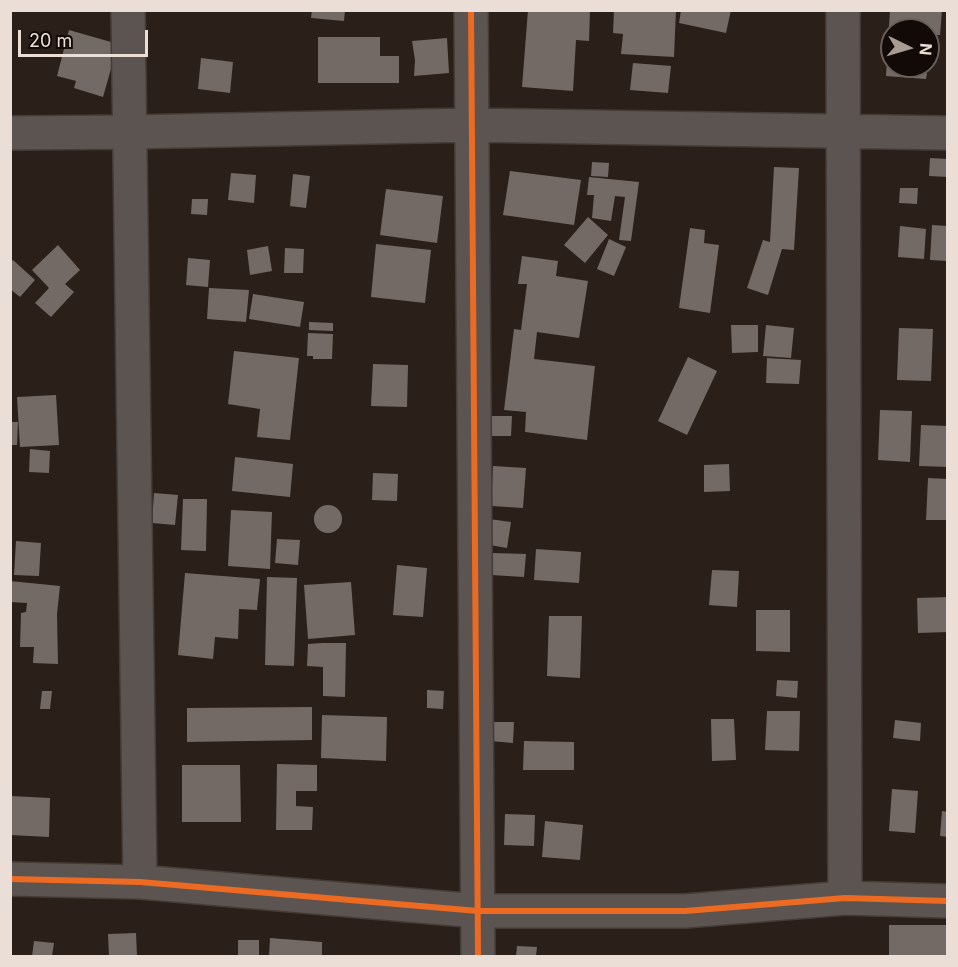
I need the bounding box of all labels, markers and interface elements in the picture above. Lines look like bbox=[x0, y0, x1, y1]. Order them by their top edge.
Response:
scale bar bbox=[21, 18, 152, 56]
north arrow bbox=[880, 18, 940, 78]
text: 20 m bbox=[29, 30, 72, 51]
text: N bbox=[915, 42, 936, 56]

